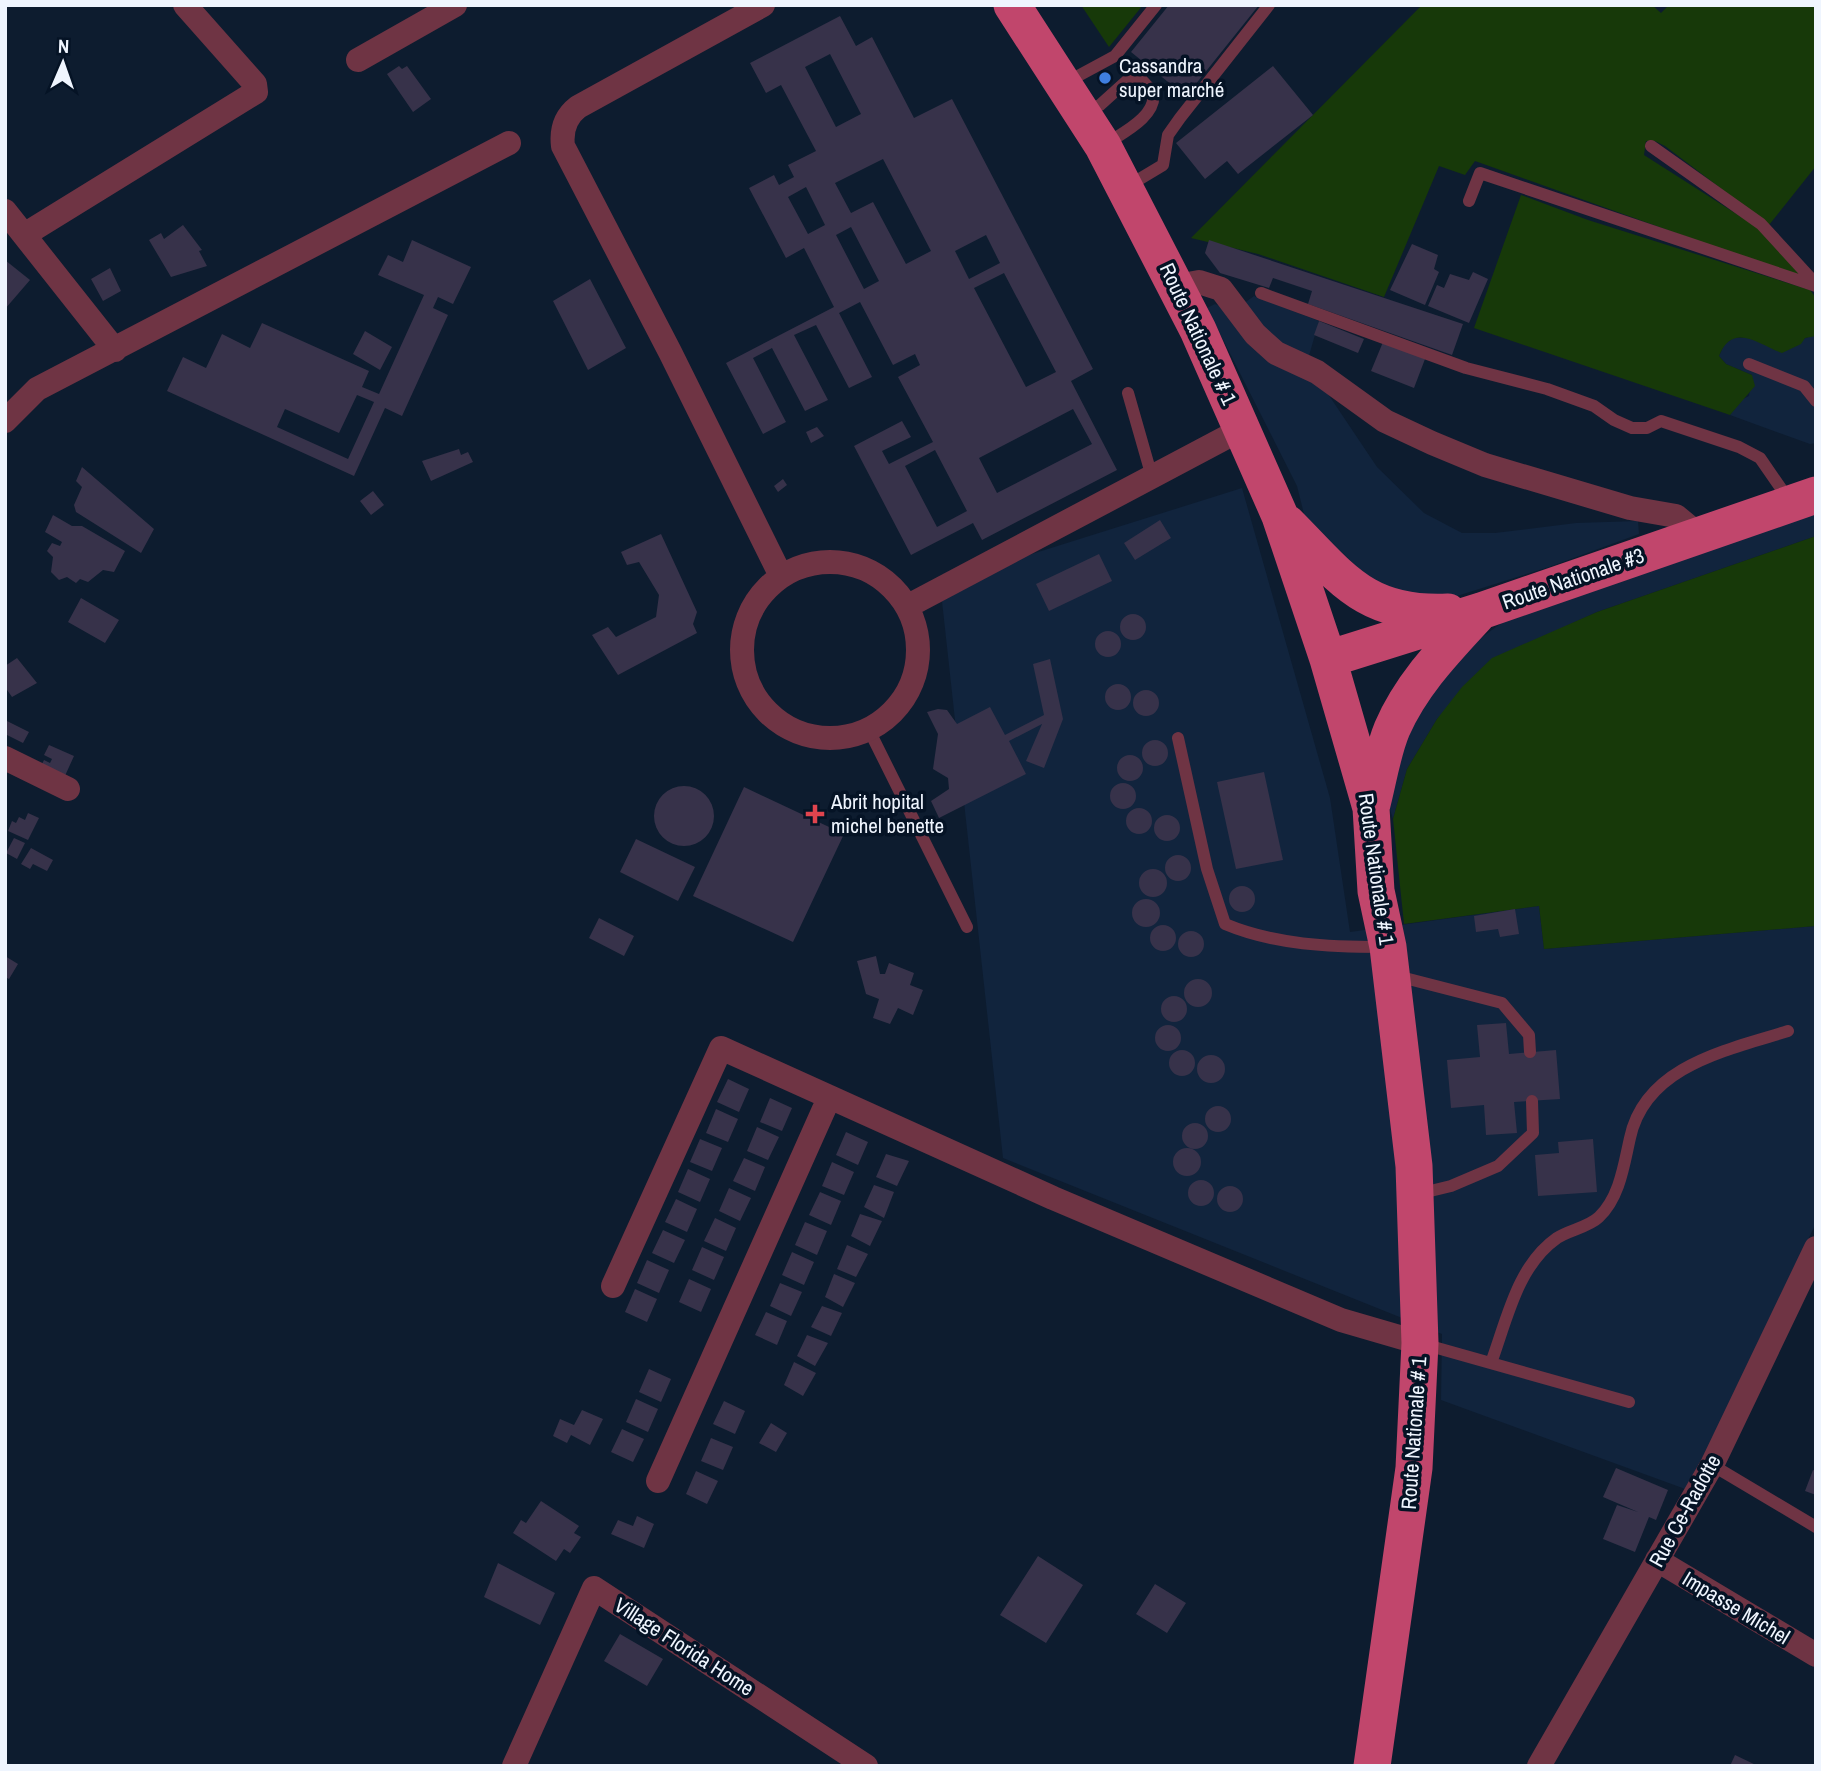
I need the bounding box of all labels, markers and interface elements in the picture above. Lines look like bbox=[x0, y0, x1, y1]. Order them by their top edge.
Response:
north arrow bbox=[28, 28, 98, 98]
text: N bbox=[58, 33, 70, 59]
place label: Cassandra super marché bbox=[1119, 51, 1224, 104]
marker: Cassandra super marché bbox=[1097, 70, 1113, 86]
street label: Route Nationale # 1 bbox=[1153, 258, 1244, 410]
street label: Route Nationale #3 bbox=[1498, 541, 1648, 616]
place label: Abrit hopital michel benette bbox=[830, 787, 944, 840]
street label: Route Nationale # 1 bbox=[1351, 791, 1402, 947]
marker: Abrit hopital michel benette bbox=[805, 804, 825, 824]
street label: Route Nationale # 1 bbox=[1394, 1355, 1433, 1510]
street label: Rue Ce-Radotte bbox=[1642, 1449, 1727, 1572]
street label: Impasse Michel bbox=[1677, 1564, 1795, 1651]
street label: Village Florida Home bbox=[609, 1590, 760, 1703]

